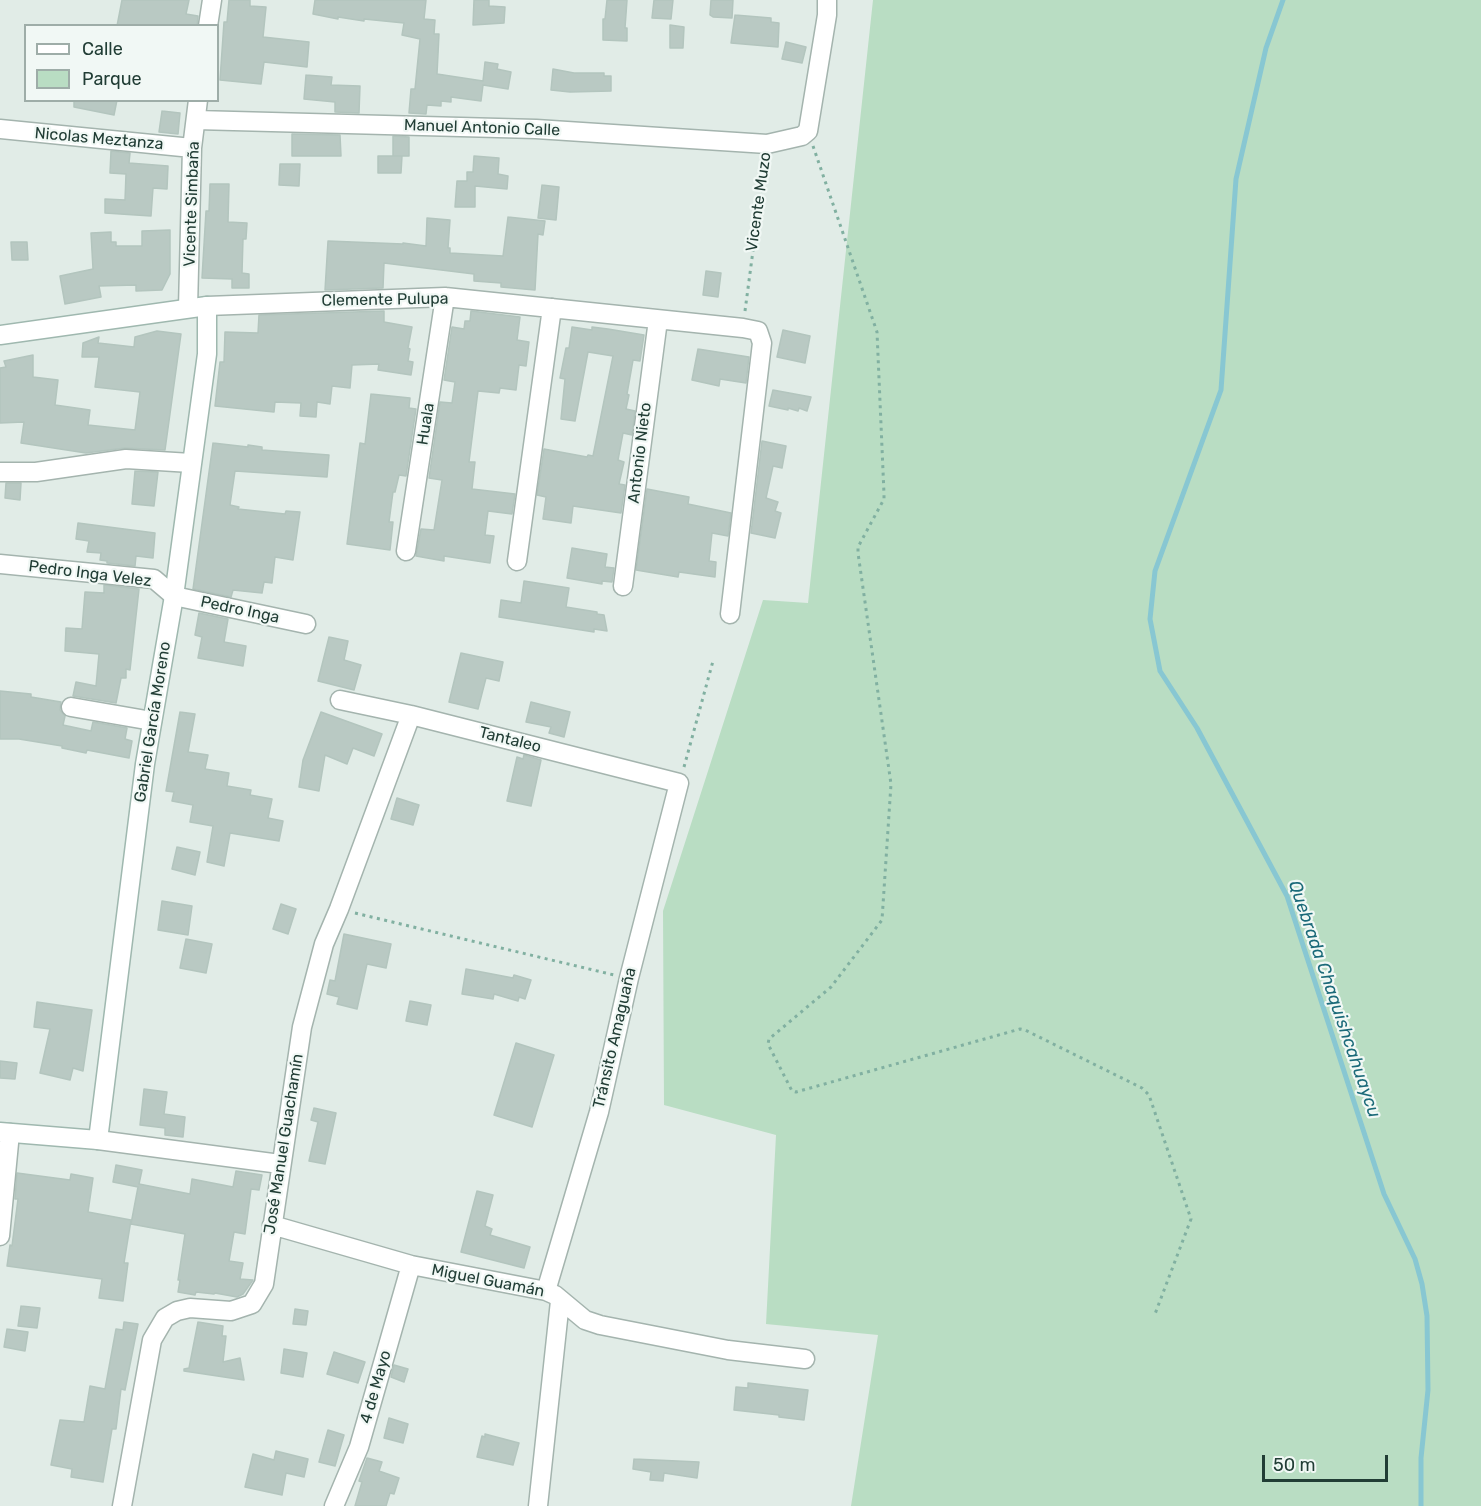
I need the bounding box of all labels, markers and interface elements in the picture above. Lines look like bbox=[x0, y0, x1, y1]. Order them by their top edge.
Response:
legend bbox=[24, 24, 219, 102]
text: Calle bbox=[82, 38, 123, 60]
text: Parque bbox=[82, 68, 142, 90]
street label: Manuel Antonio Calle bbox=[404, 116, 560, 140]
street label: Nicolas Meztanza bbox=[34, 124, 164, 154]
street label: Vicente Simbaña bbox=[180, 141, 204, 267]
street label: Vicente Muzo bbox=[743, 151, 775, 253]
street label: Clemente Pulupa bbox=[321, 289, 449, 311]
street label: Huala bbox=[413, 401, 439, 447]
street label: Antonio Nieto bbox=[624, 401, 656, 505]
street label: Pedro Inga Velez bbox=[27, 557, 153, 591]
street label: Pedro Inga bbox=[199, 592, 281, 628]
street label: Gabriel García Moreno bbox=[131, 640, 175, 804]
street label: Tantaleo bbox=[477, 723, 543, 757]
water label: Quebrada Chaquishcahuaycu bbox=[1283, 877, 1385, 1121]
street label: Tránsito Amaguaña bbox=[589, 966, 641, 1110]
street label: José Manuel Guachamín bbox=[260, 1052, 308, 1236]
street label: Miguel Guamán bbox=[430, 1261, 546, 1301]
street label: 4 de Mayo bbox=[356, 1348, 396, 1426]
scale bar bbox=[1265, 1443, 1391, 1481]
text: 50 m bbox=[1273, 1454, 1316, 1476]

